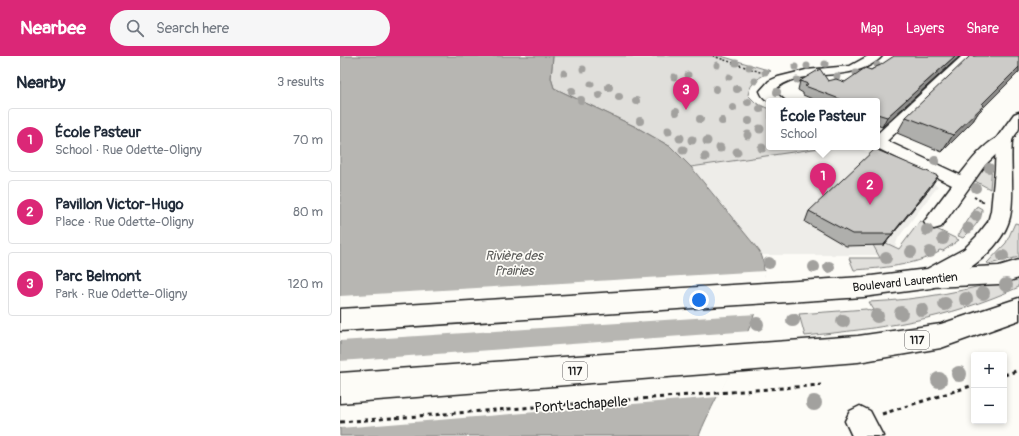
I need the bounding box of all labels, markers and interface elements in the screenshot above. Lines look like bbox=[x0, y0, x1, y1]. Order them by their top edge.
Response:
search box bbox=[110, 10, 390, 46]
text: Nearbee bbox=[20, 16, 86, 40]
icon: search bbox=[124, 17, 146, 39]
text: Search here bbox=[156, 19, 229, 38]
text: Map bbox=[861, 20, 884, 37]
text: Layers bbox=[906, 20, 944, 37]
text: Share bbox=[966, 20, 999, 37]
text: Nearby bbox=[16, 72, 65, 93]
text: 3 results bbox=[277, 74, 324, 90]
pin: 3 bbox=[673, 77, 699, 110]
popup bbox=[766, 98, 880, 150]
text: École Pasteur bbox=[780, 107, 866, 126]
text: École Pasteur bbox=[55, 123, 141, 142]
text: School bbox=[780, 126, 817, 142]
text: 1 bbox=[27, 132, 33, 148]
text: 70 m bbox=[293, 132, 323, 148]
text: School · Rue Odette-Oligny bbox=[55, 142, 202, 158]
pin: 1 bbox=[810, 163, 836, 196]
pin: 2 bbox=[857, 172, 883, 205]
text: Pavillon Victor-Hugo bbox=[55, 195, 184, 214]
text: 2 bbox=[26, 204, 34, 220]
text: 80 m bbox=[293, 204, 323, 220]
text: Place · Rue Odette-Oligny bbox=[55, 214, 194, 230]
water label: Rivière des Prairies bbox=[485, 248, 545, 279]
text: Parc Belmont bbox=[55, 267, 141, 286]
street label: Boulevard Laurentien bbox=[852, 270, 959, 295]
text: 3 bbox=[26, 276, 34, 292]
text: 120 m bbox=[287, 276, 323, 292]
text: Park · Rue Odette-Oligny bbox=[55, 286, 187, 302]
your location bbox=[689, 290, 709, 310]
road number: 117 bbox=[905, 331, 929, 349]
map controls bbox=[971, 352, 1007, 424]
button: + bbox=[971, 352, 1007, 388]
road number: 117 bbox=[563, 362, 587, 380]
button: − bbox=[971, 388, 1007, 424]
street label: Pont Lachapelle bbox=[534, 393, 628, 416]

